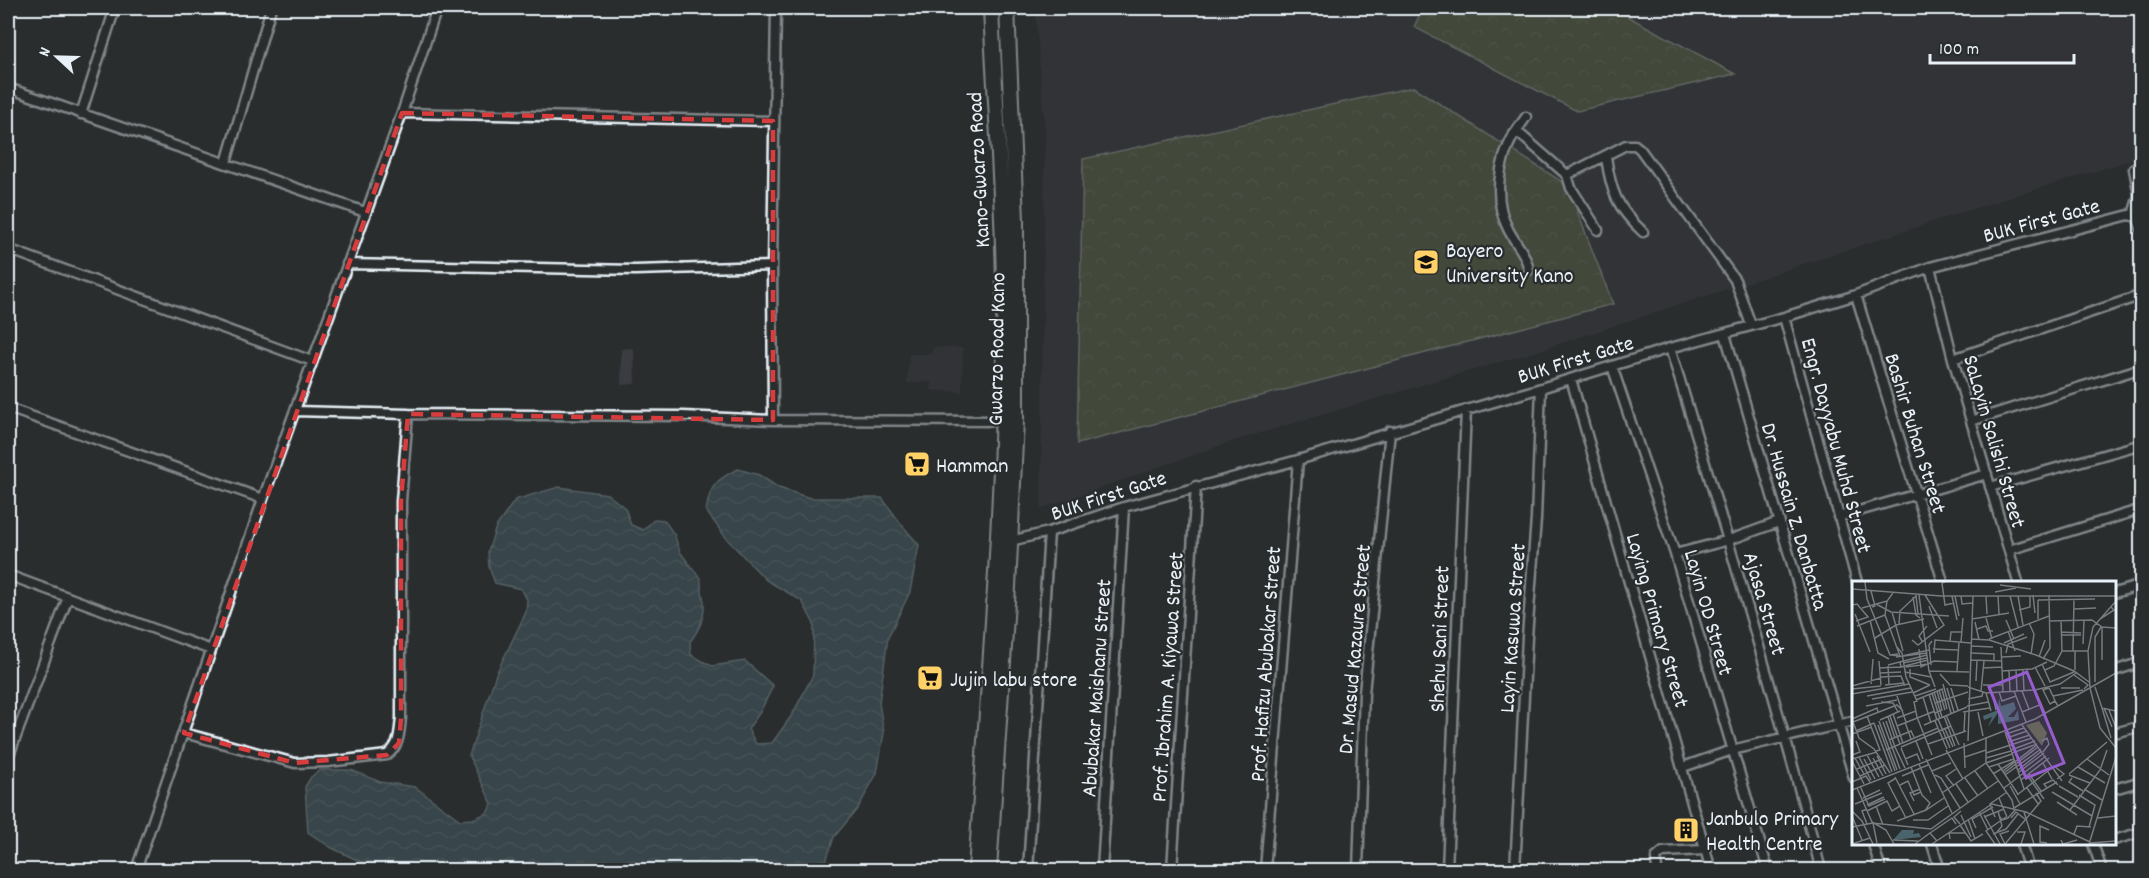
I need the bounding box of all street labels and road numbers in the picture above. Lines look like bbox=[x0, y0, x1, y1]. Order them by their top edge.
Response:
street label: Kano-Gwarzo Road bbox=[961, 91, 1000, 249]
street label: BUK First Gate bbox=[1980, 192, 2104, 253]
street label: Gwarzo Road Kano bbox=[982, 272, 1015, 426]
street label: BUK First Gate bbox=[1514, 329, 1638, 394]
street label: Engr. Dayyabu Muhd Street bbox=[1791, 335, 1878, 557]
street label: Bashir Buhan Street bbox=[1875, 350, 1953, 518]
street label: SaLayin Salishi Street bbox=[1953, 352, 2032, 532]
street label: Dr. Hussain Z. Danbatta bbox=[1751, 420, 1834, 615]
street label: BUK First Gate bbox=[1047, 464, 1171, 531]
street label: Laying Primary Street bbox=[1616, 530, 1695, 712]
street label: Dr. Masud Kazaure Street bbox=[1332, 543, 1381, 756]
street label: Layin Kasuwa Street bbox=[1493, 543, 1536, 714]
street label: Prof. Hafizu Abubakar Street bbox=[1244, 546, 1291, 783]
street label: Layin OD Street bbox=[1674, 546, 1739, 680]
street label: Ajasa Street bbox=[1733, 549, 1792, 659]
street label: Prof. Ibrahim A. Kiyawa Street bbox=[1145, 551, 1194, 803]
street label: Shehu Sani Street bbox=[1423, 565, 1460, 713]
street label: Abubakar Maishanu Street bbox=[1075, 578, 1122, 798]

